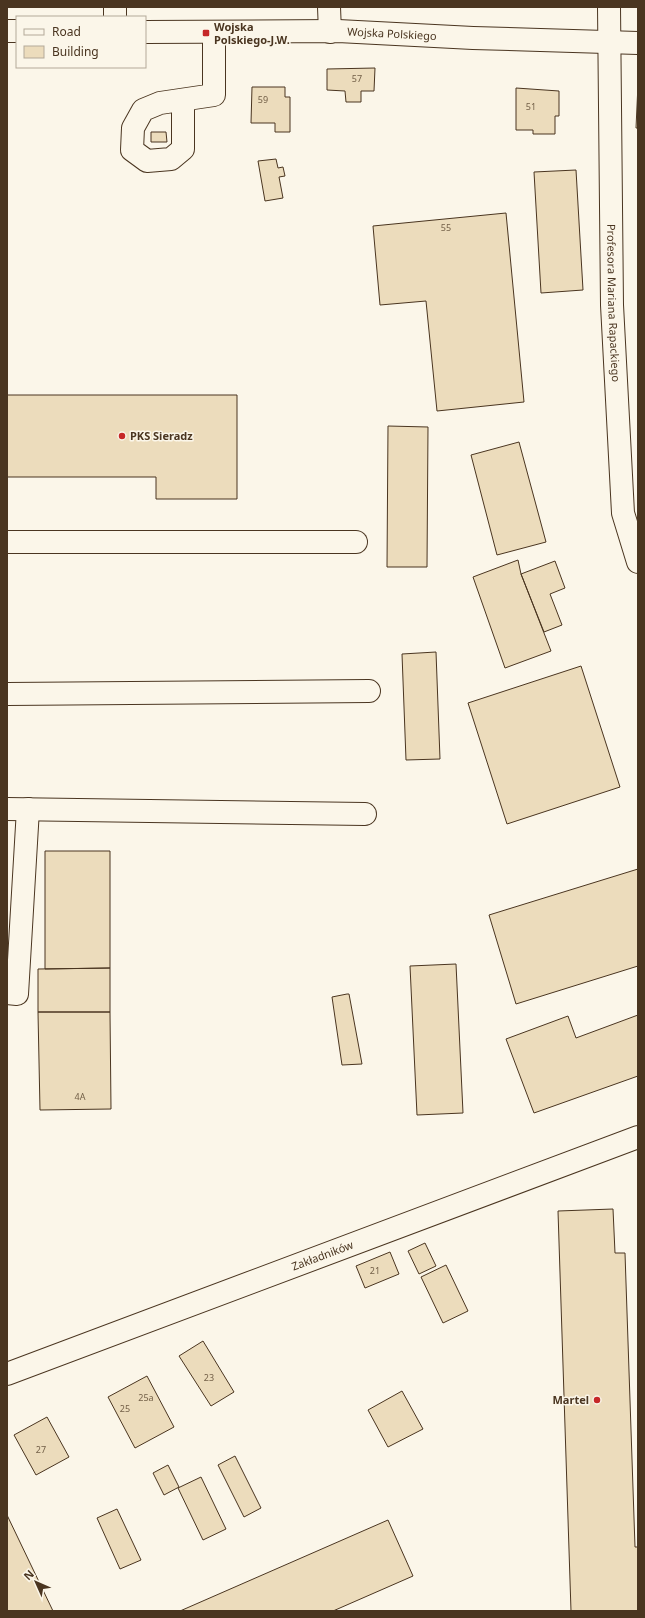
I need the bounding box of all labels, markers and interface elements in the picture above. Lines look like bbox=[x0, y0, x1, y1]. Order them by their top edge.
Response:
legend bbox=[16, 16, 146, 68]
place label: Wojska Polskiego-J.W. bbox=[214, 19, 290, 47]
text: Road bbox=[52, 23, 81, 40]
street label: Wojska Polskiego bbox=[347, 23, 437, 43]
marker: Wojska Polskiego-J.W. bbox=[201, 28, 211, 38]
text: Building bbox=[52, 43, 99, 60]
house number: 57 bbox=[352, 72, 362, 85]
house number: 59 bbox=[258, 93, 268, 106]
house number: 51 bbox=[526, 100, 536, 113]
house number: 55 bbox=[441, 221, 451, 234]
street label: Profesora Mariana Rapackiego bbox=[604, 224, 624, 383]
place label: PKS Sieradz bbox=[130, 428, 193, 443]
marker: PKS Sieradz bbox=[117, 431, 127, 441]
house number: 4A bbox=[75, 1090, 86, 1103]
street label: Zakładników bbox=[289, 1237, 356, 1273]
house number: 21 bbox=[370, 1264, 380, 1277]
house number: 23 bbox=[204, 1371, 214, 1384]
house number: 25a bbox=[138, 1391, 154, 1404]
place label: Martel bbox=[553, 1392, 589, 1407]
marker: Martel bbox=[592, 1395, 602, 1405]
house number: 25 bbox=[120, 1402, 130, 1415]
house number: 27 bbox=[36, 1443, 46, 1456]
north arrow bbox=[16, 1562, 56, 1602]
text: N bbox=[20, 1566, 37, 1583]

